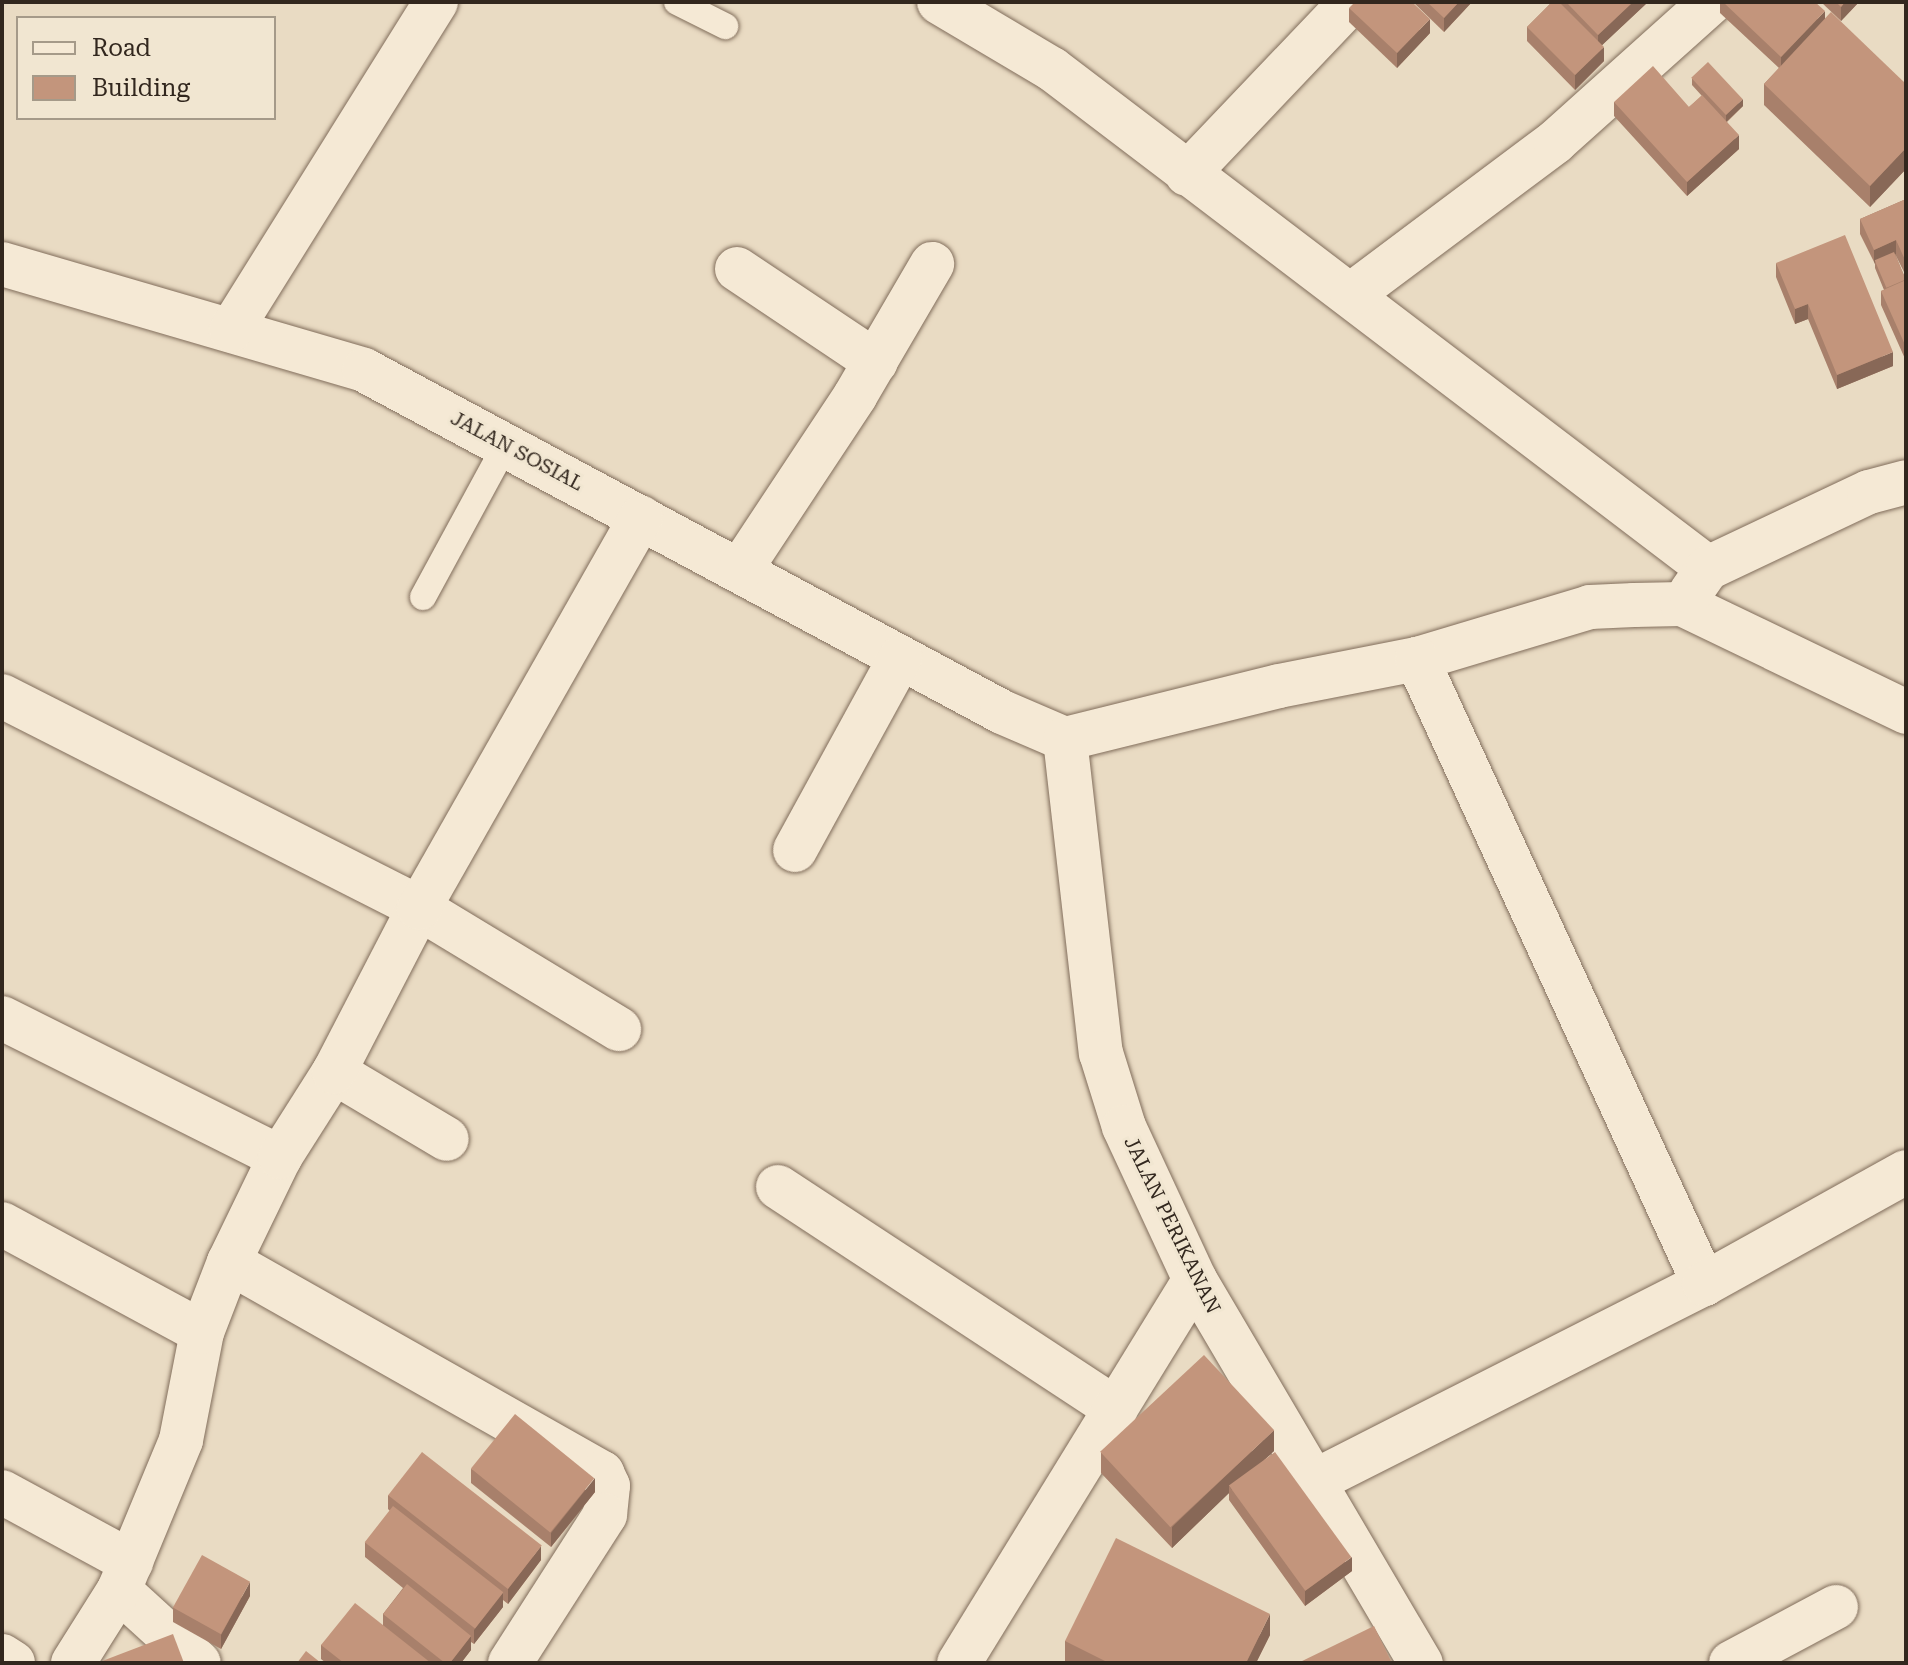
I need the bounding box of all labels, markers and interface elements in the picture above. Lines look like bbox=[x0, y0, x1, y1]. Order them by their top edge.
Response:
legend bbox=[16, 16, 276, 120]
text: Road bbox=[92, 34, 151, 62]
text: Building bbox=[92, 74, 190, 102]
street label: JALAN SOSIAL bbox=[447, 406, 587, 496]
street label: JALAN PERIKANAN bbox=[1119, 1133, 1225, 1317]

